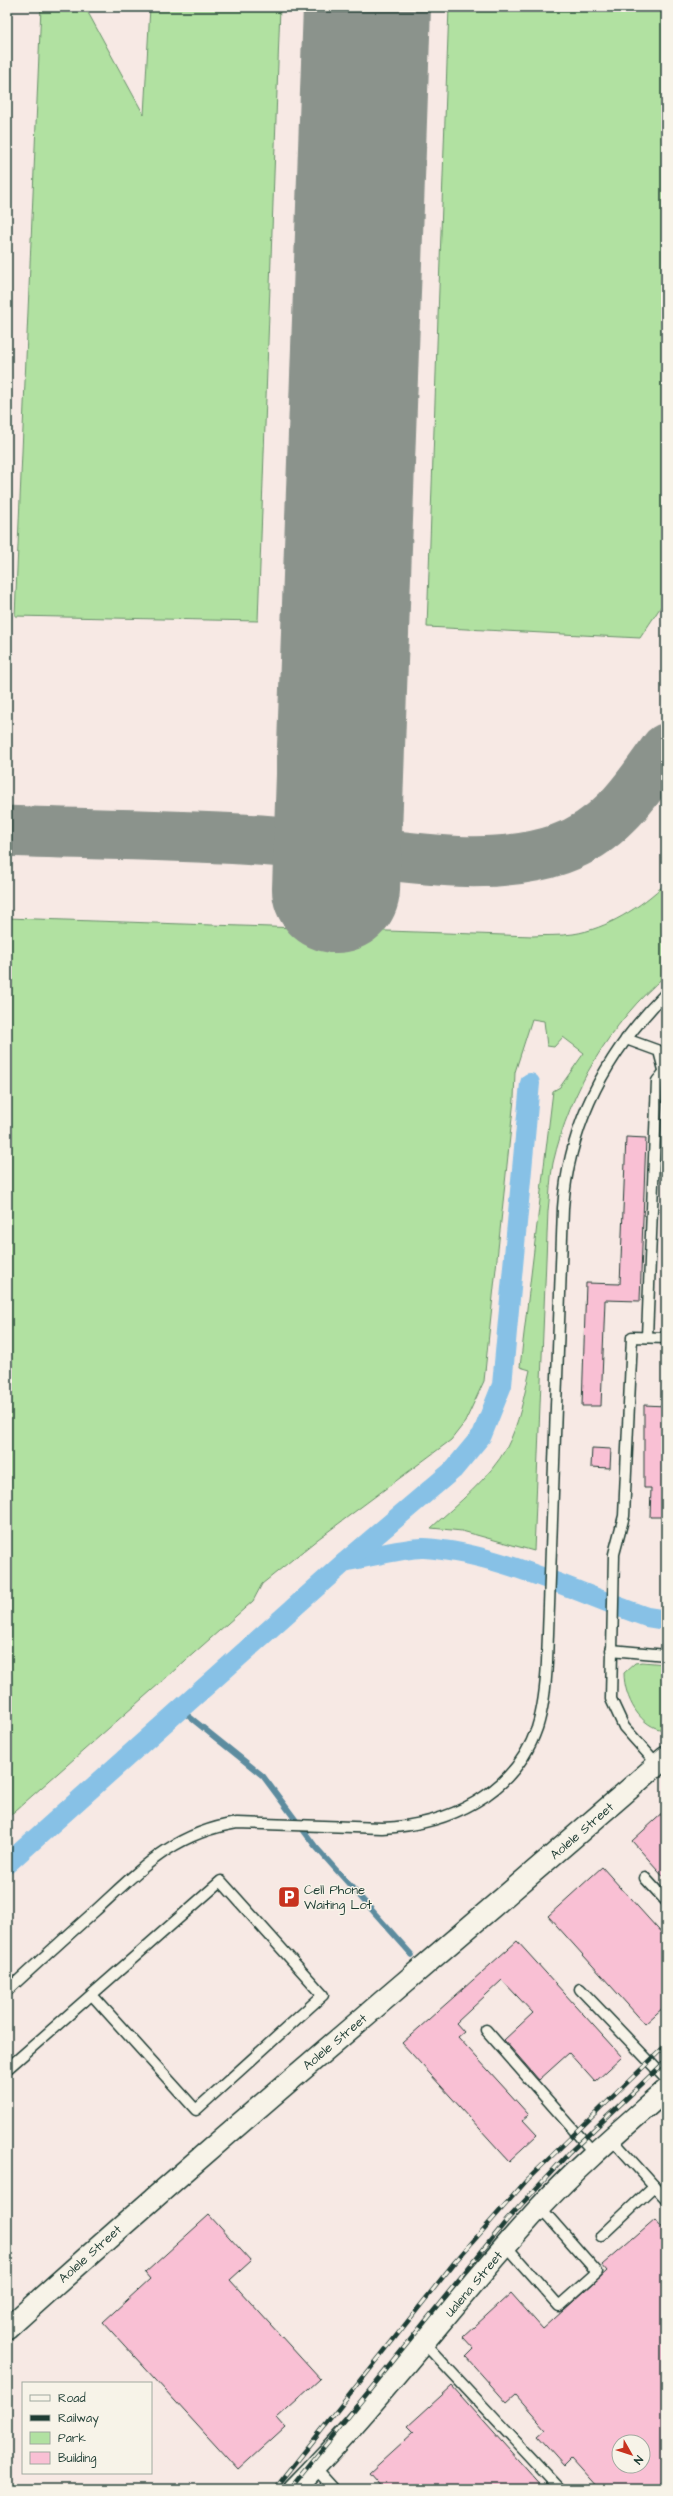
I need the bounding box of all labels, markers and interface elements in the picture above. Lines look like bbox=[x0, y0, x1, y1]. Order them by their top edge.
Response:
street label: Aolele Street bbox=[546, 1798, 618, 1864]
place label: Cell Phone Waiting Lot bbox=[304, 1881, 373, 1915]
parking icon: Cell Phone Waiting Lot bbox=[276, 1884, 302, 1910]
street label: Aolele Street bbox=[299, 2009, 372, 2074]
street label: Aolele Street bbox=[55, 2220, 126, 2287]
street label: Ualena Street bbox=[441, 2246, 508, 2321]
legend bbox=[22, 2382, 152, 2474]
text: Road bbox=[58, 2390, 86, 2407]
text: Railway bbox=[58, 2410, 99, 2428]
text: Park bbox=[58, 2430, 86, 2447]
north arrow bbox=[611, 2434, 651, 2474]
text: Building bbox=[58, 2450, 96, 2468]
text: N bbox=[630, 2453, 646, 2467]

